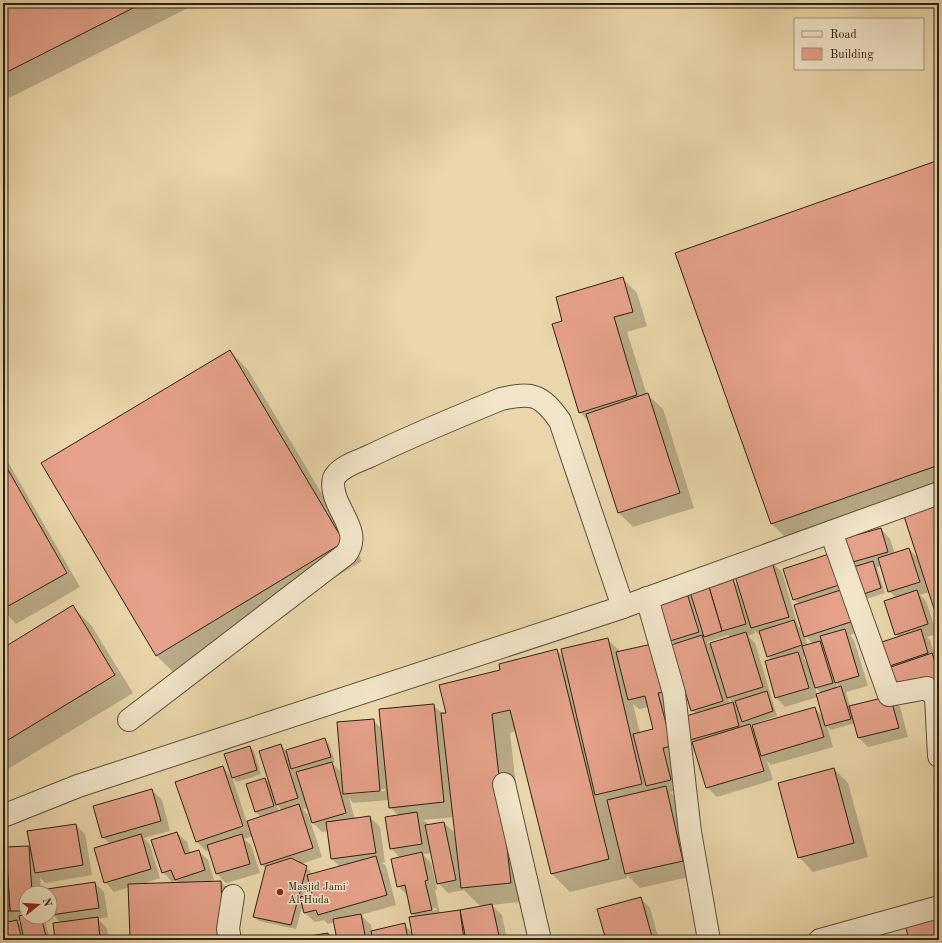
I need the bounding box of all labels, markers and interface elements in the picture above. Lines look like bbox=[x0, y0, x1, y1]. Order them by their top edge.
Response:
legend bbox=[794, 18, 924, 70]
text: Road bbox=[830, 29, 857, 41]
text: Building bbox=[830, 49, 874, 61]
place label: Masjid Jami' Al-Huda bbox=[288, 882, 348, 906]
north arrow bbox=[18, 885, 58, 925]
marker: Masjid Jami' Al-Huda bbox=[275, 887, 285, 897]
text: N bbox=[40, 897, 53, 909]

